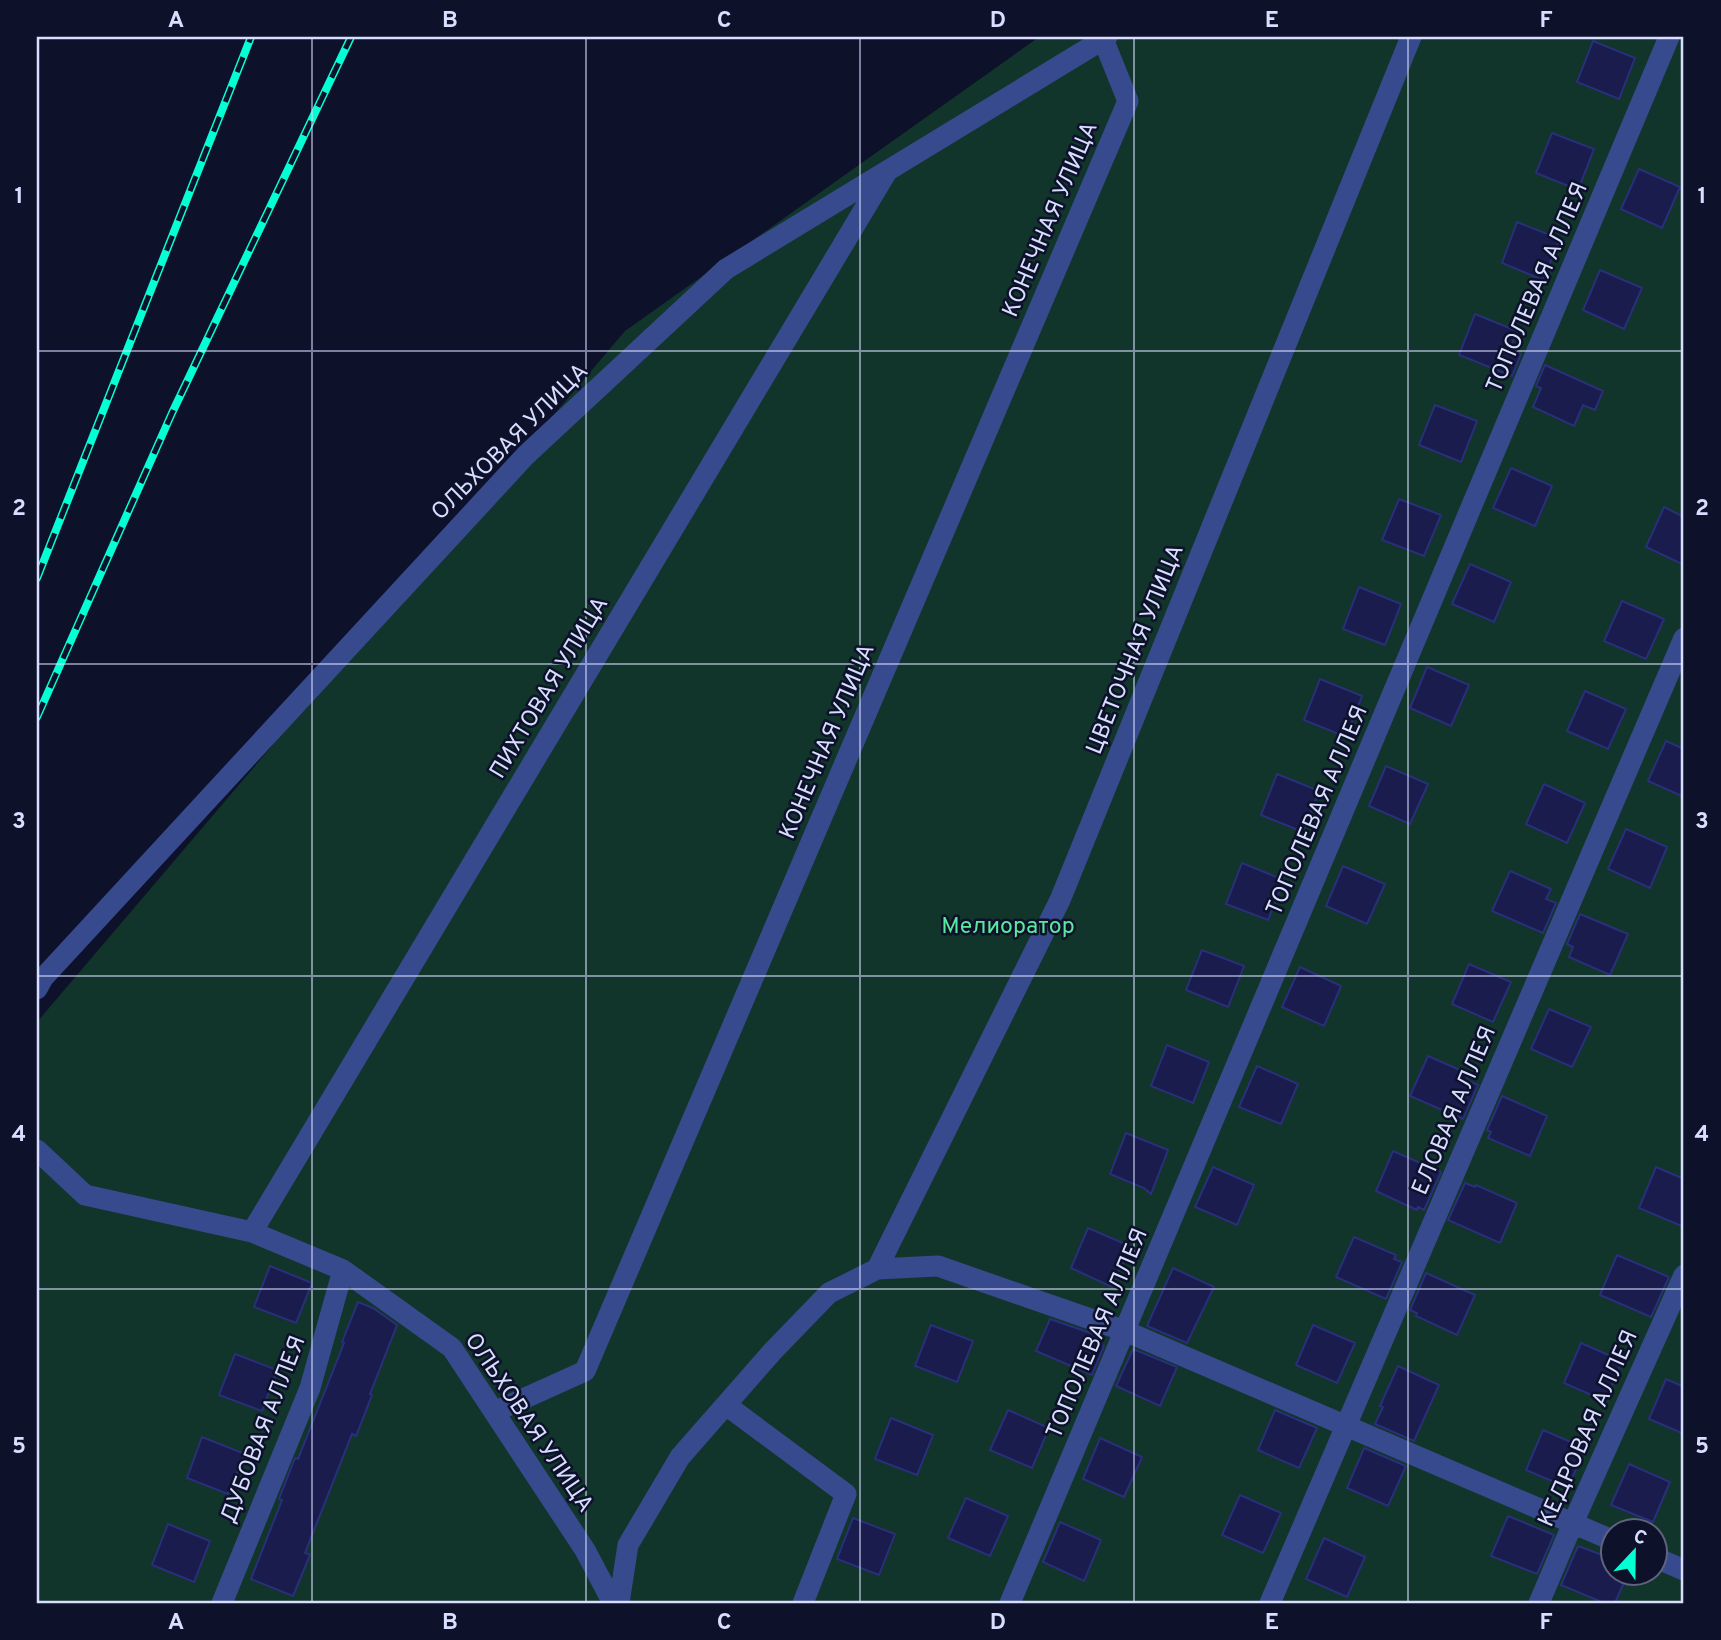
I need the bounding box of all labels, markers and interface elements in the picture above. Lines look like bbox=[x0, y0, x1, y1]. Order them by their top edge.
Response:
text: A bbox=[168, 7, 184, 36]
text: B bbox=[442, 7, 458, 36]
text: C bbox=[717, 7, 731, 36]
text: D bbox=[990, 7, 1006, 36]
text: E bbox=[1265, 7, 1279, 36]
text: F bbox=[1539, 7, 1553, 36]
street label: КОНЕЧНАЯ УЛИЦА bbox=[997, 118, 1106, 322]
street label: ТОПОЛЕВАЯ АЛЛЕЯ bbox=[1481, 178, 1596, 398]
text: 1 bbox=[14, 183, 24, 212]
text: 1 bbox=[1697, 183, 1707, 212]
street label: ОЛЬХОВАЯ УЛИЦА bbox=[426, 358, 595, 527]
text: 2 bbox=[12, 495, 26, 524]
text: 2 bbox=[1695, 495, 1709, 524]
street label: ЦВЕТОЧНАЯ УЛИЦА bbox=[1081, 541, 1192, 759]
street label: ПИХТОВАЯ УЛИЦА bbox=[484, 592, 616, 785]
street label: КОНЕЧНАЯ УЛИЦА bbox=[774, 640, 883, 844]
street label: ТОПОЛЕВАЯ АЛЛЕЯ bbox=[1261, 701, 1376, 921]
text: 3 bbox=[12, 808, 26, 837]
text: 3 bbox=[1695, 808, 1709, 837]
park label: Мелиоратор bbox=[941, 913, 1075, 942]
street label: ЕЛОВАЯ АЛЛЕЯ bbox=[1407, 1022, 1504, 1200]
text: 4 bbox=[12, 1121, 26, 1150]
text: 4 bbox=[1695, 1121, 1709, 1150]
street label: ТОПОЛЕВАЯ АЛЛЕЯ bbox=[1041, 1224, 1156, 1444]
street label: КЕДРОВАЯ АЛЛЕЯ bbox=[1533, 1326, 1646, 1532]
street label: ОЛЬХОВАЯ УЛИЦА bbox=[457, 1328, 599, 1519]
street label: ДУБОВАЯ АЛЛЕЯ bbox=[215, 1332, 313, 1528]
text: 5 bbox=[12, 1433, 26, 1462]
text: 5 bbox=[1695, 1433, 1709, 1462]
north arrow bbox=[1598, 1518, 1668, 1588]
text: С bbox=[1629, 1525, 1650, 1551]
text: A bbox=[168, 1609, 184, 1638]
text: B bbox=[442, 1609, 458, 1638]
text: C bbox=[717, 1609, 731, 1638]
text: D bbox=[990, 1609, 1006, 1638]
text: E bbox=[1265, 1609, 1279, 1638]
text: F bbox=[1539, 1609, 1553, 1638]

